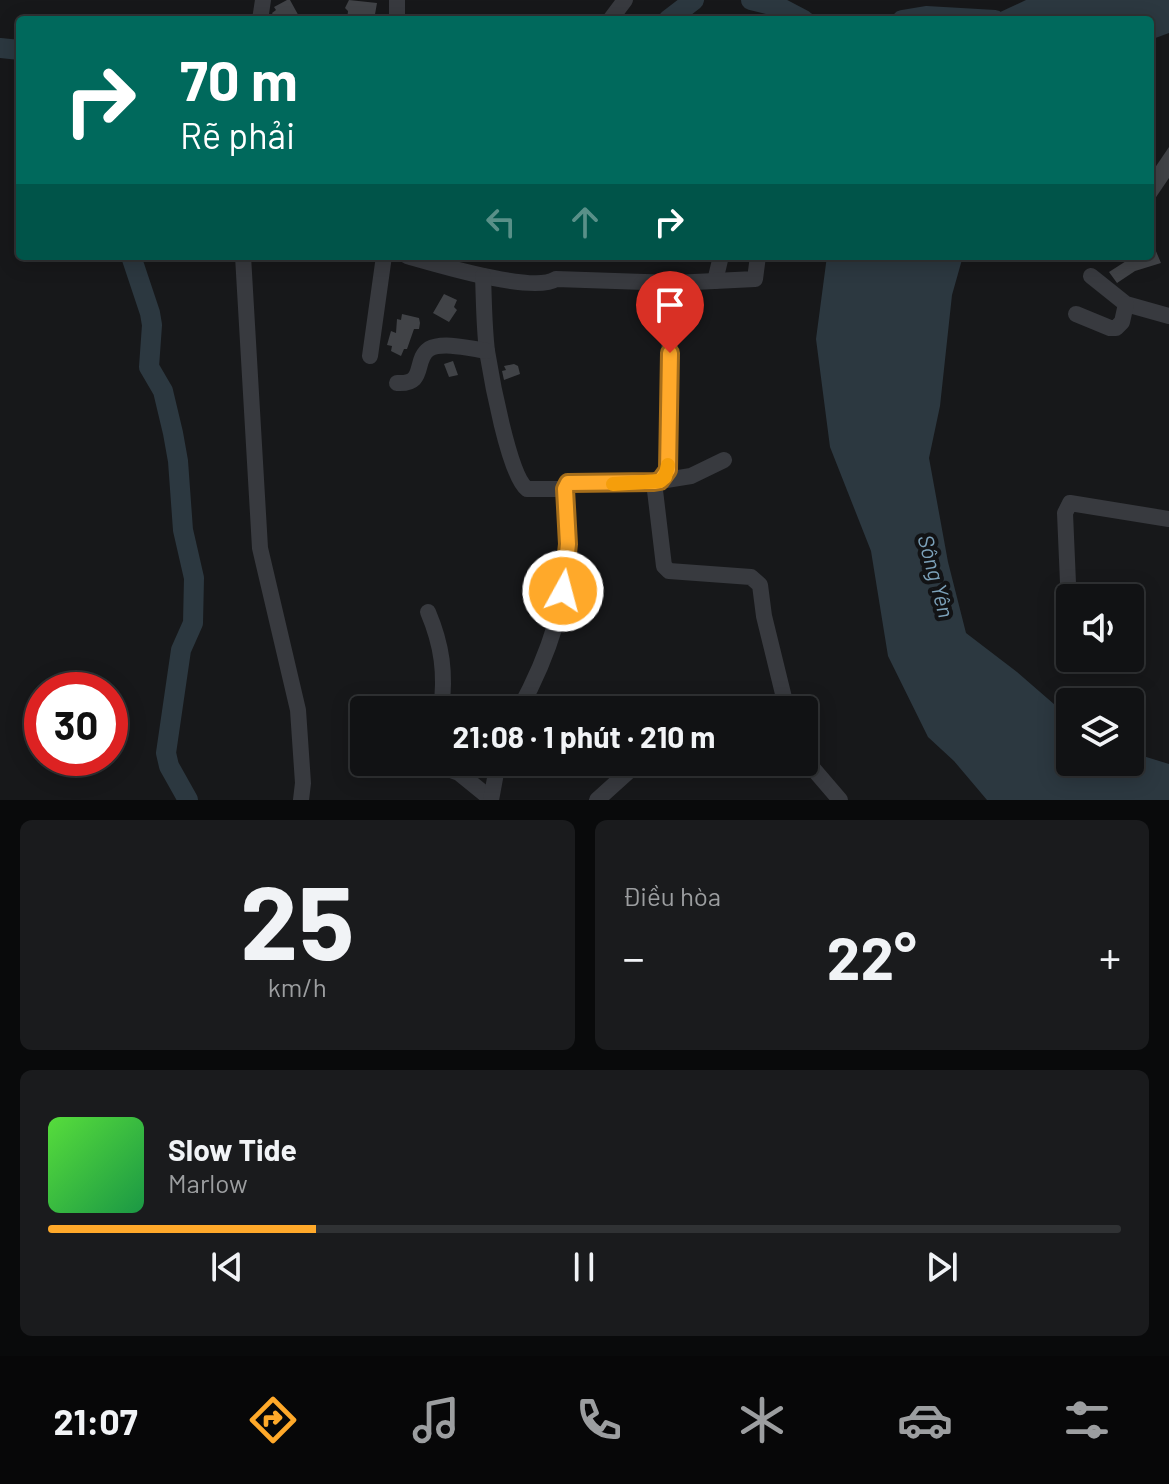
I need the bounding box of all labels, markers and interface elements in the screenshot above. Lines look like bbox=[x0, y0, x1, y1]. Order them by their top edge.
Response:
text: 70 m bbox=[180, 45, 298, 112]
icon: right bbox=[48, 48, 152, 152]
text: Rẽ phải bbox=[180, 113, 295, 156]
icon: left bbox=[479, 200, 523, 244]
icon: ahead bbox=[563, 200, 607, 244]
icon: right bbox=[647, 200, 691, 244]
pin bbox=[636, 271, 704, 353]
icon: arrive bbox=[648, 283, 692, 327]
water label: Sông Yên bbox=[913, 531, 960, 620]
position arrow bbox=[521, 549, 605, 633]
map controls bbox=[1056, 584, 1144, 776]
button: sound bbox=[1056, 584, 1144, 672]
speed limit sign: 30 bbox=[24, 672, 128, 776]
button: layers bbox=[1056, 688, 1144, 776]
text: 21:08 · 1 phút · 210 m bbox=[453, 718, 715, 754]
text: 25 bbox=[240, 856, 354, 981]
text: Điều hòa bbox=[623, 880, 721, 911]
text: 22° bbox=[827, 920, 917, 992]
text: − bbox=[623, 930, 645, 983]
text: + bbox=[1099, 930, 1121, 983]
text: km/h bbox=[268, 971, 327, 1002]
text: Slow Tide bbox=[168, 1131, 297, 1167]
text: Marlow bbox=[168, 1167, 248, 1198]
icon: previous bbox=[205, 1245, 249, 1289]
icon: pause bbox=[562, 1245, 606, 1289]
icon: next bbox=[920, 1245, 964, 1289]
icon: directions bbox=[245, 1392, 301, 1448]
icon: music bbox=[408, 1392, 464, 1448]
icon: phone bbox=[571, 1392, 627, 1448]
icon: climate bbox=[734, 1392, 790, 1448]
icon: car bbox=[897, 1392, 953, 1448]
icon: filters bbox=[1059, 1392, 1115, 1448]
text: 21:07 bbox=[53, 1399, 138, 1442]

